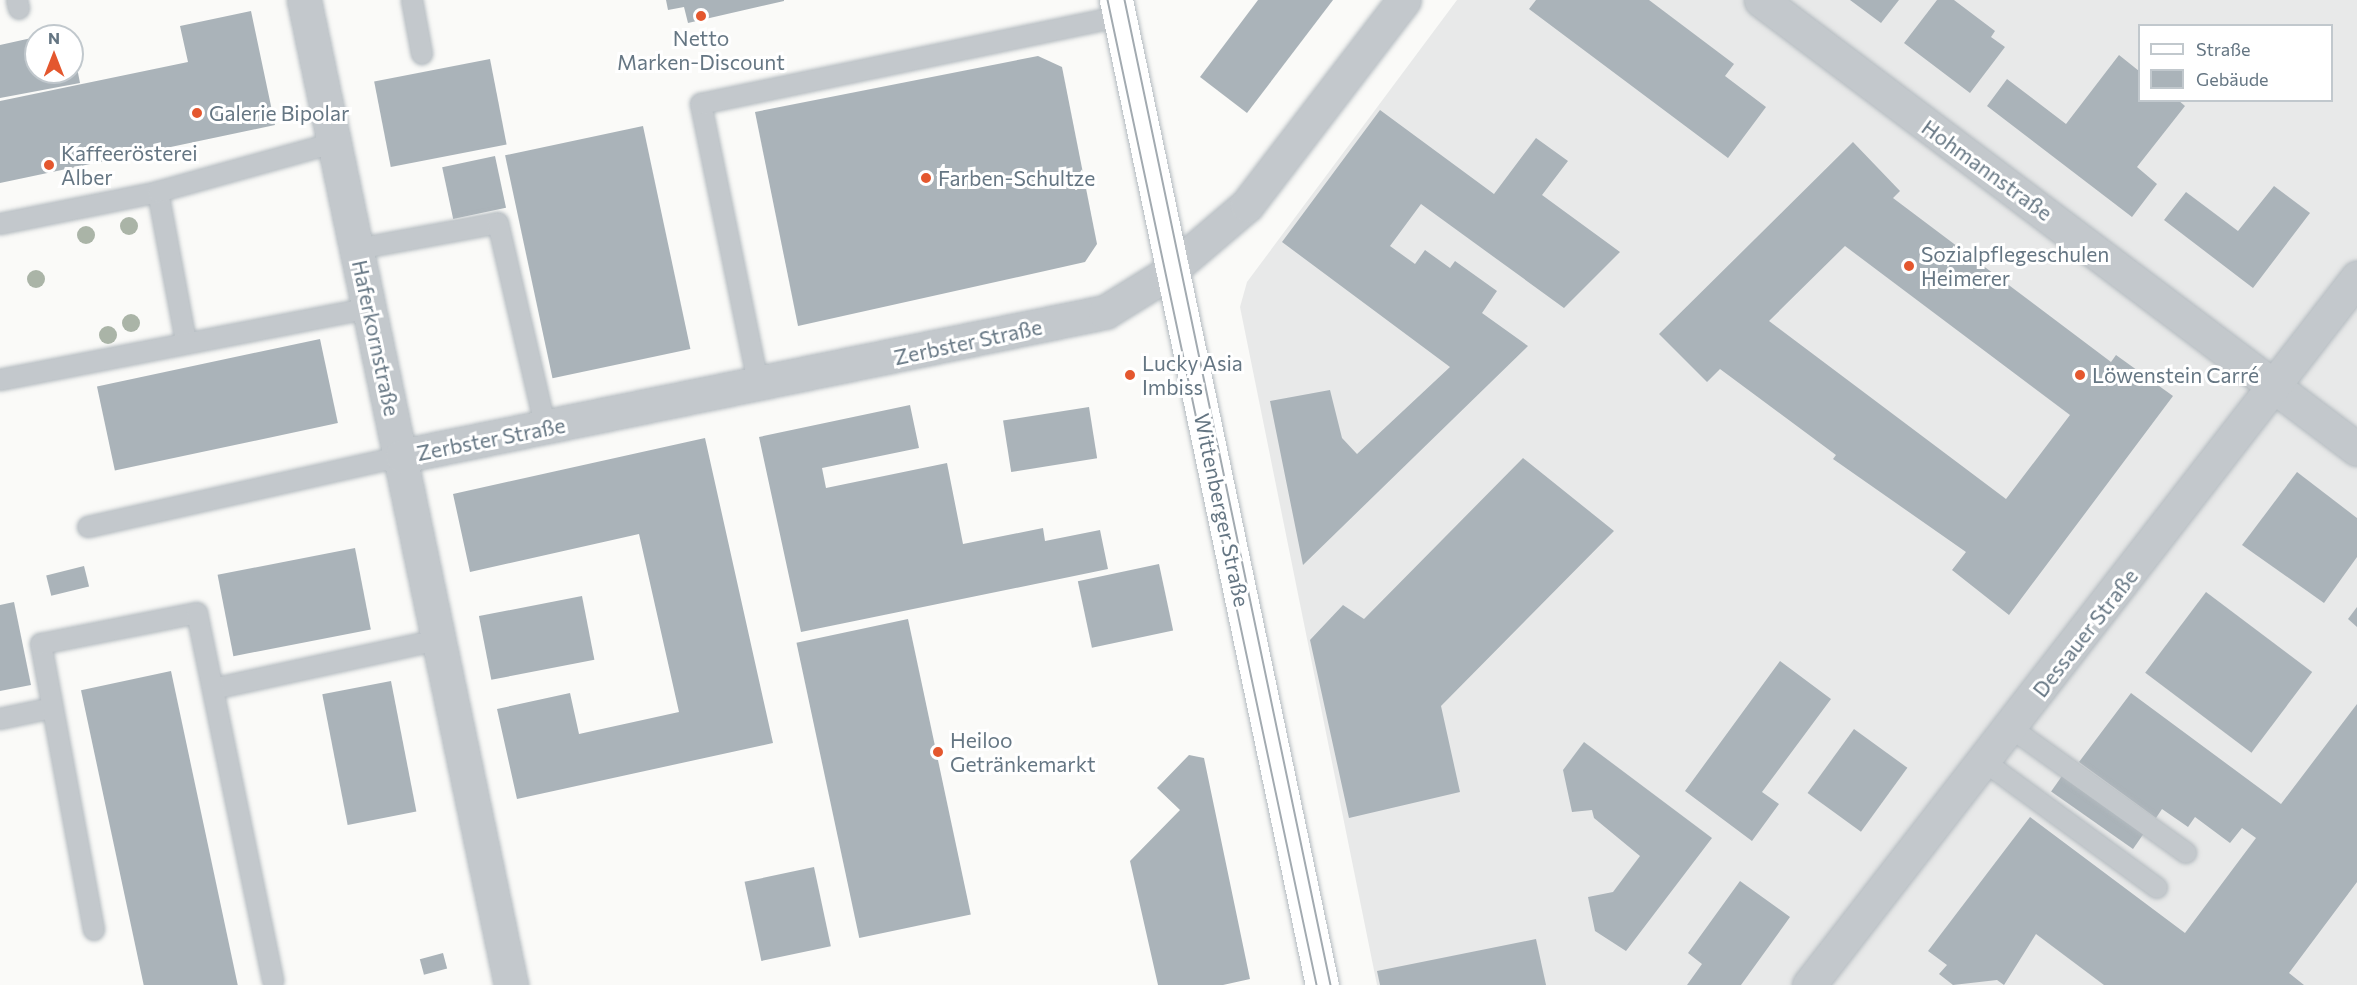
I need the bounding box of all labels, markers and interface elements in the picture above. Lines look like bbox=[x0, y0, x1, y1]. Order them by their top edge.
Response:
marker: Netto Marken-Discount bbox=[694, 9, 708, 23]
north arrow bbox=[24, 24, 84, 84]
legend bbox=[2138, 24, 2333, 102]
place label: Netto Marken-Discount bbox=[617, 25, 785, 75]
text: N bbox=[48, 28, 60, 47]
text: Straße bbox=[2196, 38, 2251, 60]
text: Gebäude bbox=[2196, 68, 2269, 90]
place label: Galerie Bipolar bbox=[209, 100, 349, 126]
marker: Galerie Bipolar bbox=[190, 106, 204, 120]
street label: Hohmannstraße bbox=[1917, 114, 2057, 226]
place label: Kaffeerösterei Alber bbox=[61, 140, 198, 190]
marker: Kaffeerösterei Alber bbox=[42, 158, 56, 172]
place label: Farben-Schultze bbox=[938, 165, 1095, 191]
marker: Farben-Schultze bbox=[919, 171, 933, 185]
place label: Sozialpflegeschulen Heimerer bbox=[1921, 241, 2109, 291]
street label: Haferkornstraße bbox=[347, 258, 405, 418]
marker: Sozialpflegeschulen Heimerer bbox=[1902, 259, 1916, 273]
street label: Zerbster Straße bbox=[892, 314, 1044, 370]
place label: Lucky Asia Imbiss bbox=[1142, 350, 1243, 400]
place label: Löwenstein Carré bbox=[2092, 362, 2259, 388]
marker: Lucky Asia Imbiss bbox=[1123, 368, 1137, 382]
marker: Löwenstein Carré bbox=[2073, 368, 2087, 382]
street label: Wittenberger Straße bbox=[1189, 411, 1255, 609]
street label: Zerbster Straße bbox=[415, 412, 567, 466]
street label: Dessauer Straße bbox=[2027, 564, 2143, 702]
place label: Heiloo Getränkemarkt bbox=[950, 727, 1096, 777]
marker: Heiloo Getränkemarkt bbox=[931, 745, 945, 759]

